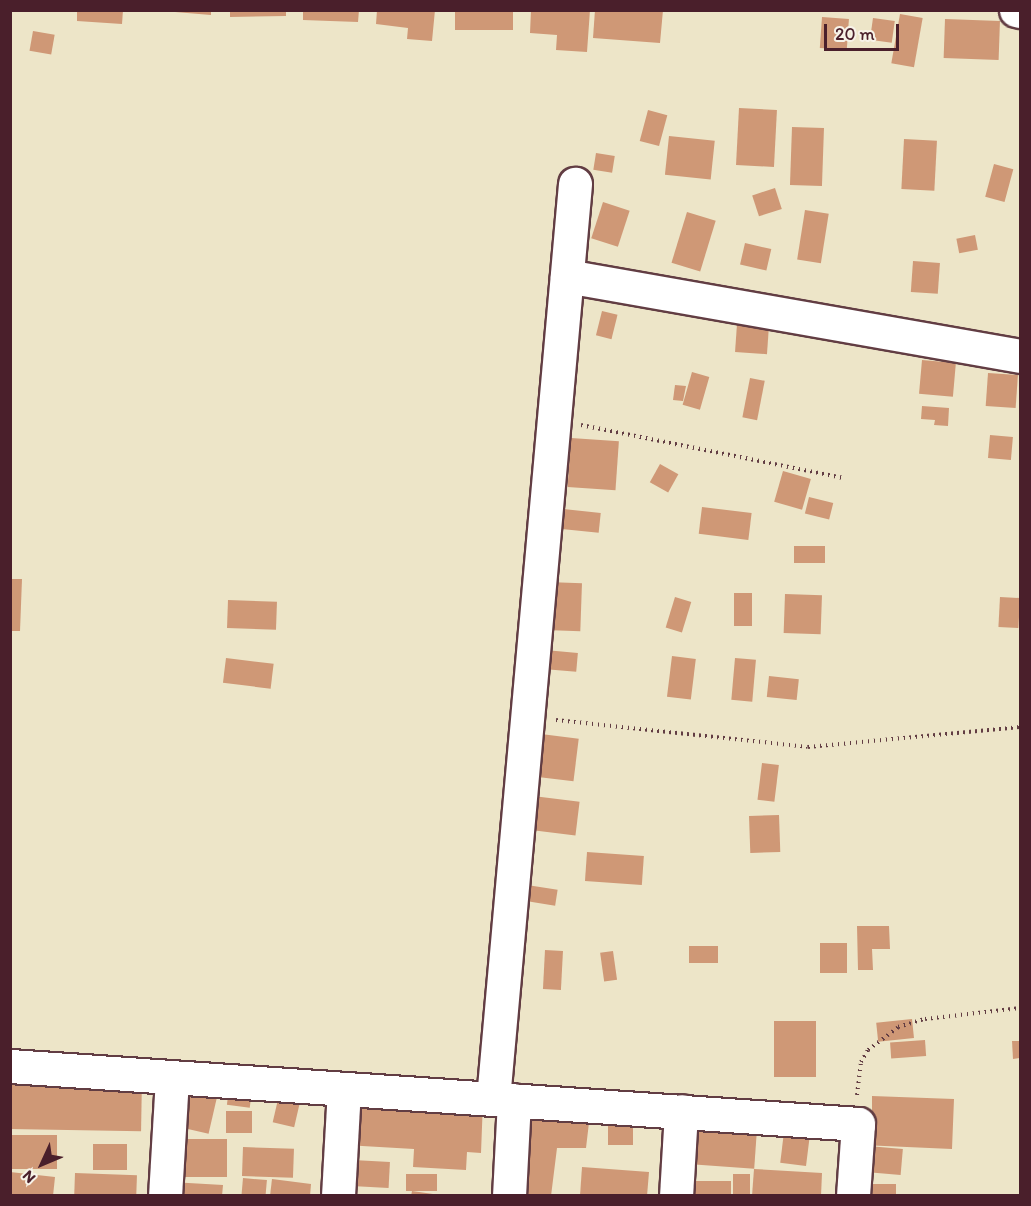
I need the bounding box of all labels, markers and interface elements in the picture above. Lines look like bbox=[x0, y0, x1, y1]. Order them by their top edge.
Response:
scale bar bbox=[827, 12, 902, 50]
text: 20 m bbox=[835, 23, 875, 45]
north arrow bbox=[12, 1134, 72, 1194]
text: N bbox=[18, 1166, 39, 1187]

